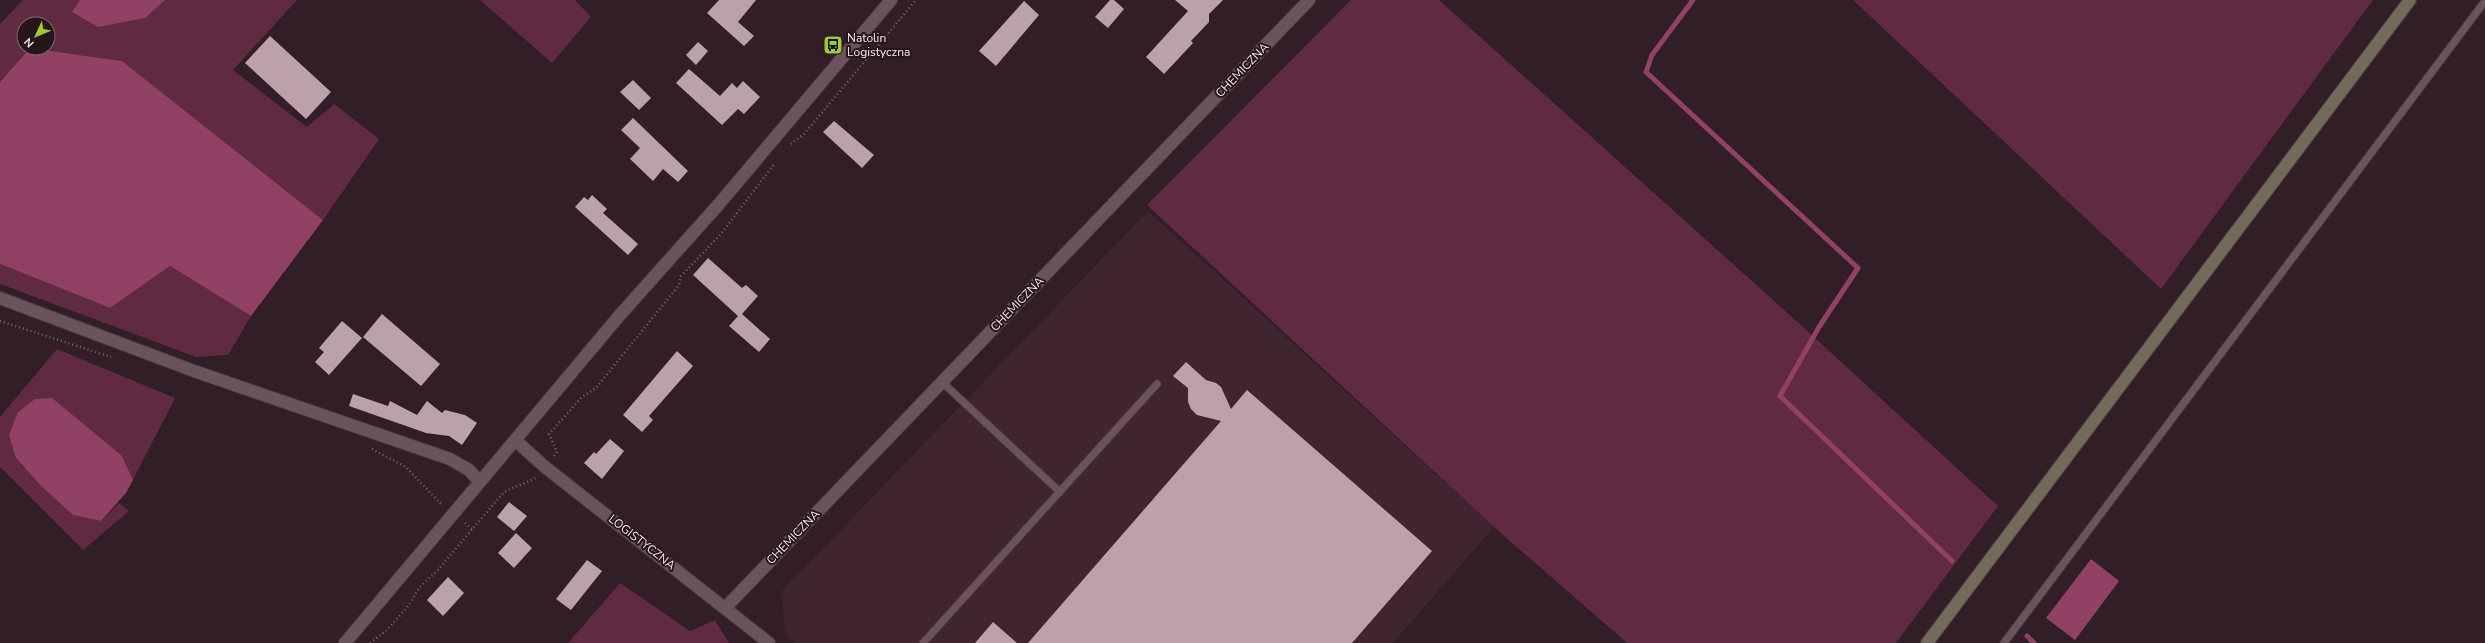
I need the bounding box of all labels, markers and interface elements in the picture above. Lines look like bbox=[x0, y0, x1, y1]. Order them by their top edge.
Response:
north arrow bbox=[16, 16, 56, 56]
place label: Natolin Logistyczna bbox=[847, 30, 910, 60]
text: N bbox=[21, 34, 37, 51]
bus stop icon: Natolin Logistyczna bbox=[822, 34, 844, 56]
street label: CHEMICZNA bbox=[1212, 39, 1272, 101]
street label: CHEMICZNA bbox=[987, 273, 1047, 335]
street label: CHEMICZNA bbox=[763, 506, 823, 568]
street label: LOGISTYCZNA bbox=[605, 511, 679, 573]

